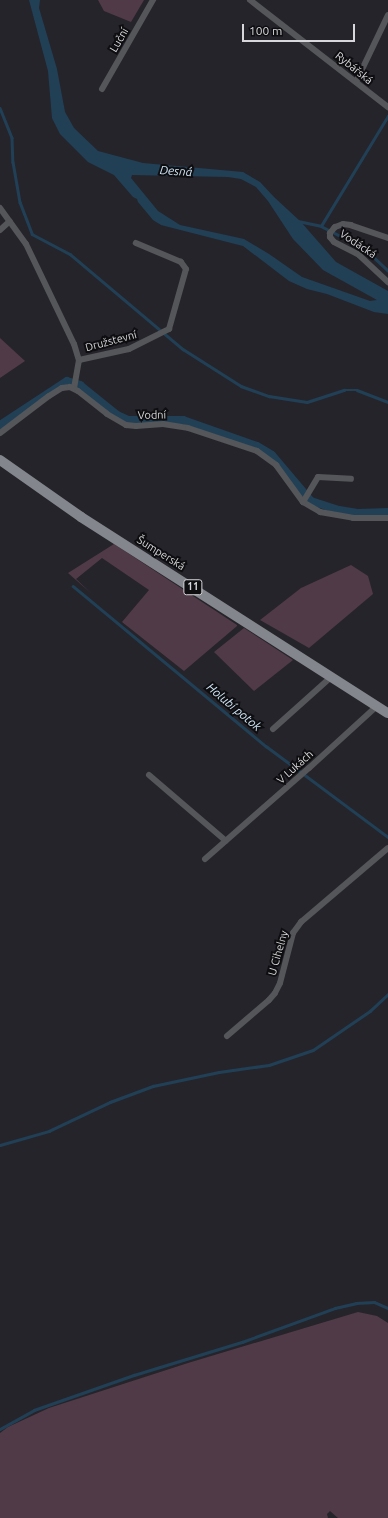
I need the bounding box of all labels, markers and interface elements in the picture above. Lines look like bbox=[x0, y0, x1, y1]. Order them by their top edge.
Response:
scale bar bbox=[244, 16, 357, 42]
text: 100 m bbox=[249, 24, 282, 37]
street label: Luční bbox=[107, 25, 131, 55]
street label: Rybářská bbox=[333, 49, 375, 87]
water label: Desná bbox=[159, 163, 193, 179]
street label: Vodácká bbox=[337, 227, 379, 261]
street label: Družstevní bbox=[84, 328, 138, 354]
street label: Vodní bbox=[138, 408, 166, 422]
street label: Šumperská bbox=[135, 533, 187, 573]
road number: 11 bbox=[183, 579, 203, 595]
water label: Holubí potok bbox=[204, 680, 264, 734]
street label: V Lukách bbox=[274, 747, 316, 787]
street label: U Cihelny bbox=[265, 929, 291, 977]

